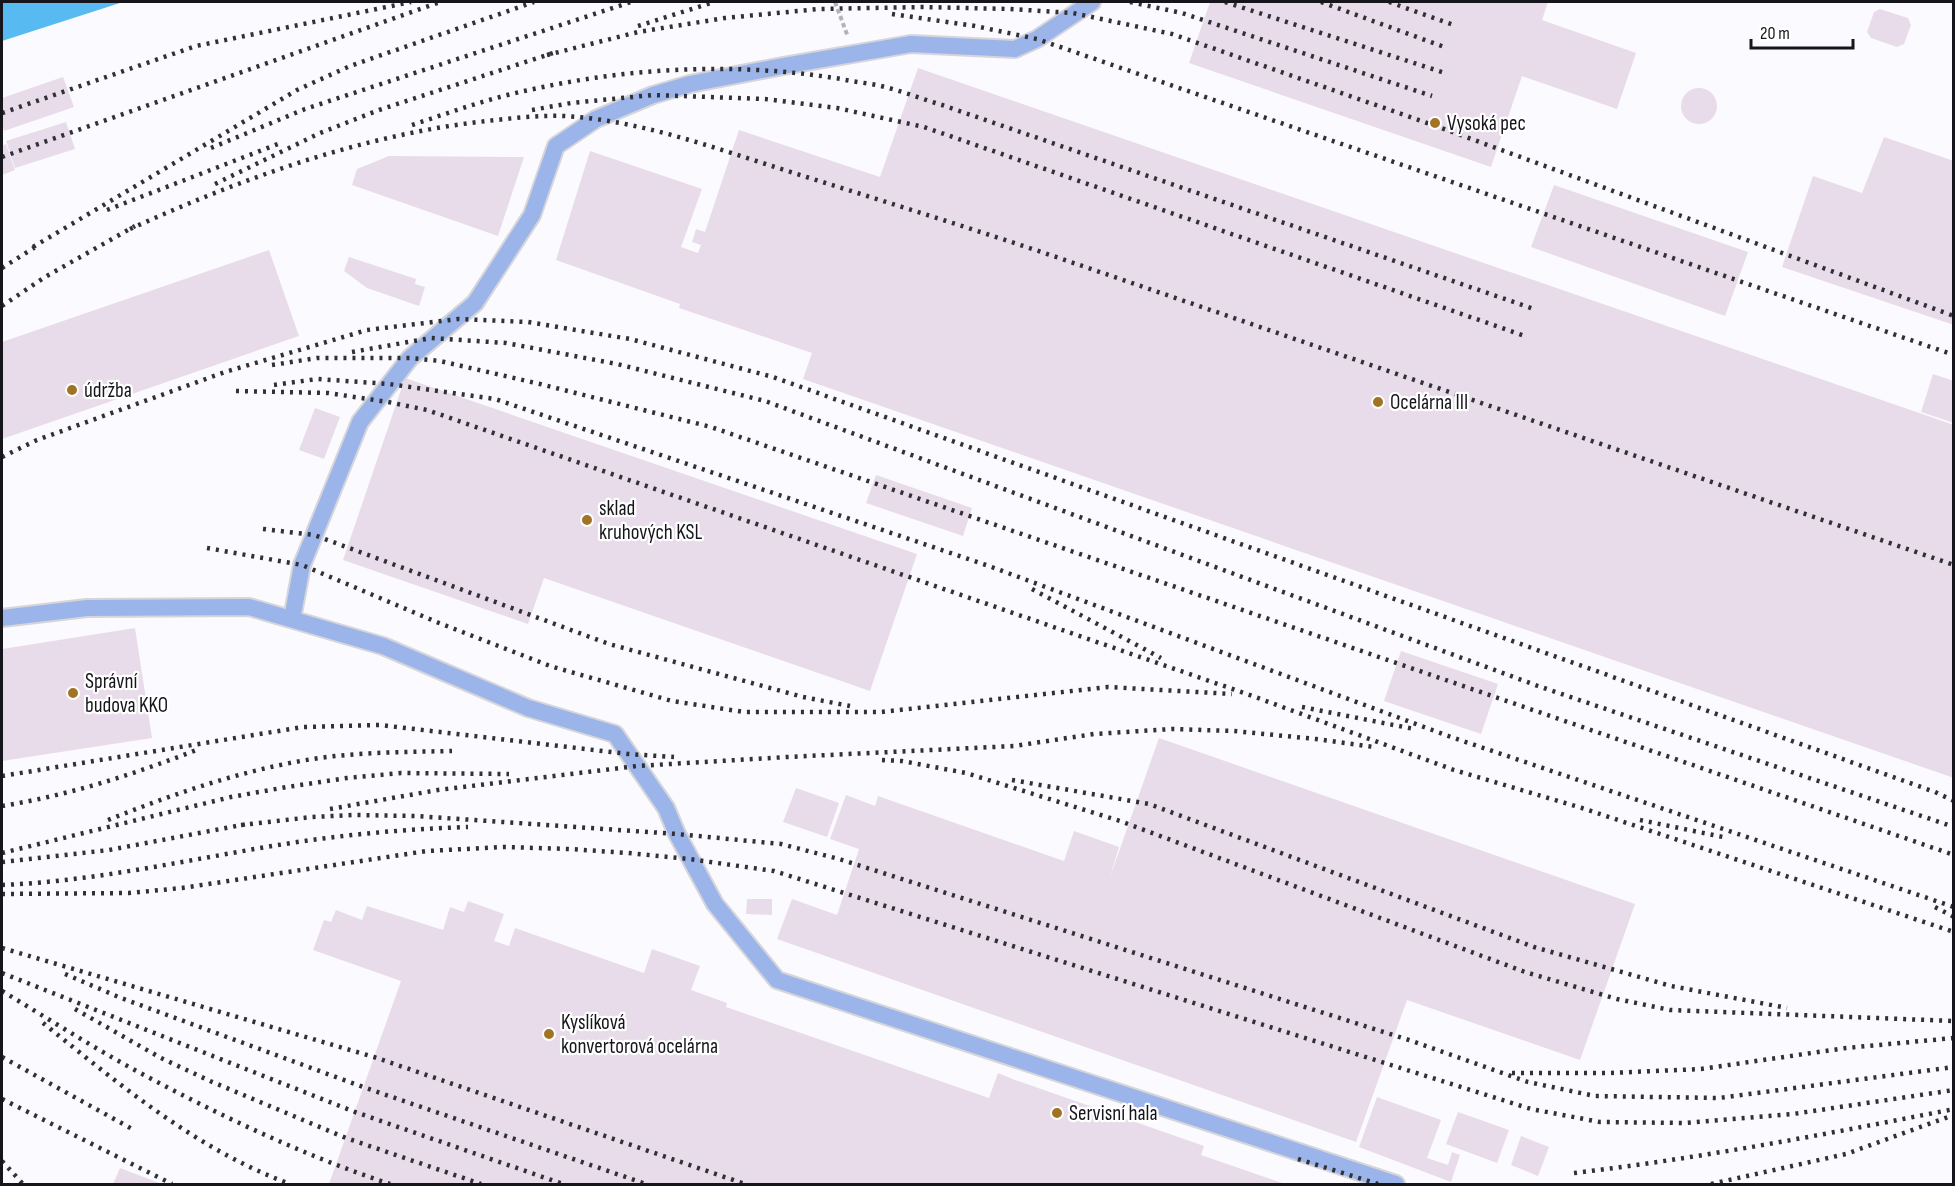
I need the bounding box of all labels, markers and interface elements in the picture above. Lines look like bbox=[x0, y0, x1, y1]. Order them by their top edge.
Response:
scale bar bbox=[1751, 12, 1853, 50]
text: 20 m bbox=[1760, 23, 1790, 44]
place label: Vysoká pec bbox=[1447, 111, 1526, 136]
marker: Vysoká pec bbox=[1428, 116, 1442, 130]
place label: údržba bbox=[84, 378, 132, 403]
marker: údržba bbox=[65, 383, 79, 397]
place label: Ocelárna III bbox=[1390, 390, 1468, 415]
marker: Ocelárna III bbox=[1371, 395, 1385, 409]
place label: sklad kruhových KSL bbox=[599, 496, 703, 545]
marker: sklad kruhových KSL bbox=[580, 513, 594, 527]
place label: Správní budova KKO bbox=[85, 669, 168, 718]
marker: Správní budova KKO bbox=[66, 686, 80, 700]
place label: Kyslíková konvertorová ocelárna bbox=[561, 1010, 718, 1059]
marker: Kyslíková konvertorová ocelárna bbox=[542, 1027, 556, 1041]
place label: Servisní hala bbox=[1069, 1101, 1158, 1126]
marker: Servisní hala bbox=[1050, 1106, 1064, 1120]

